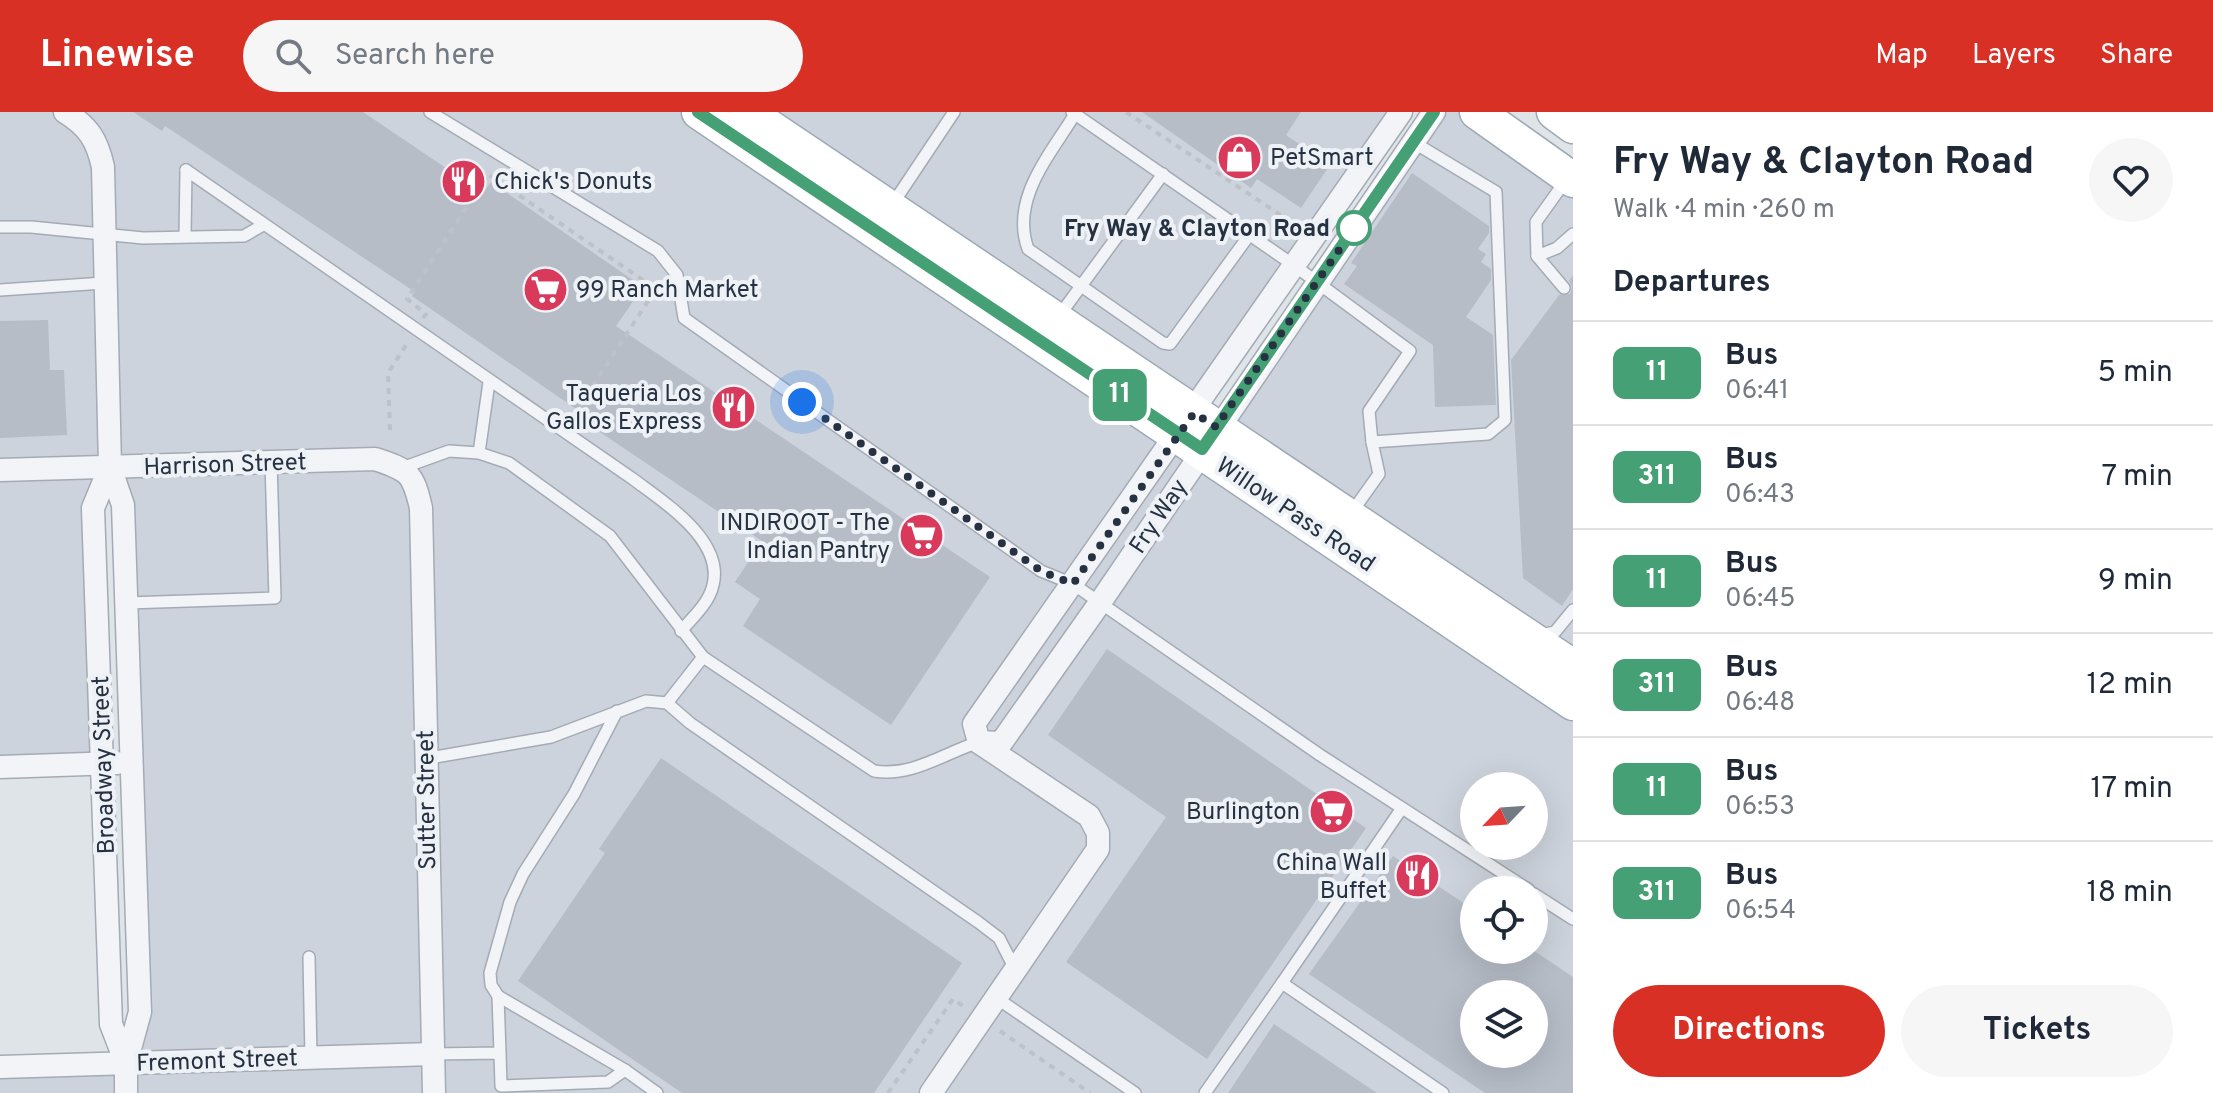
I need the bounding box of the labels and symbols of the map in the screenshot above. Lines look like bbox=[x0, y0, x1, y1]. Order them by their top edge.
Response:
shop icon: PetSmart bbox=[1215, 133, 1263, 181]
place label: PetSmart bbox=[1270, 144, 1373, 174]
restaurant icon: Chick's Donuts bbox=[439, 157, 487, 205]
place label: Chick's Donuts bbox=[494, 168, 652, 198]
marker: Fry Way & Clayton Road bbox=[1337, 211, 1371, 245]
place label: Fry Way & Clayton Road bbox=[1064, 215, 1330, 245]
supermarket icon: 99 Ranch Market bbox=[521, 265, 569, 313]
place label: 99 Ranch Market bbox=[576, 276, 758, 306]
line badge: 11 bbox=[1084, 369, 1156, 421]
place label: Taqueria Los Gallos Express bbox=[546, 380, 702, 438]
your location bbox=[782, 382, 822, 422]
restaurant icon: Taqueria Los Gallos Express bbox=[709, 383, 757, 431]
street label: Harrison Street bbox=[143, 448, 307, 484]
street label: Willow Pass Road bbox=[1209, 451, 1380, 580]
street label: Fry Way bbox=[1124, 474, 1196, 560]
place label: INDIROOT - The Indian Pantry bbox=[720, 509, 890, 567]
supermarket icon: INDIROOT - The Indian Pantry bbox=[897, 512, 945, 560]
street label: Broadway Street bbox=[87, 675, 123, 855]
street label: Sutter Street bbox=[412, 730, 444, 870]
north arrow bbox=[1460, 772, 1548, 860]
supermarket icon: Burlington bbox=[1307, 787, 1355, 835]
place label: Burlington bbox=[1186, 798, 1300, 828]
place label: China Wall Buffet bbox=[1276, 849, 1387, 907]
restaurant icon: China Wall Buffet bbox=[1394, 852, 1442, 900]
street label: Fremont Street bbox=[136, 1044, 298, 1080]

